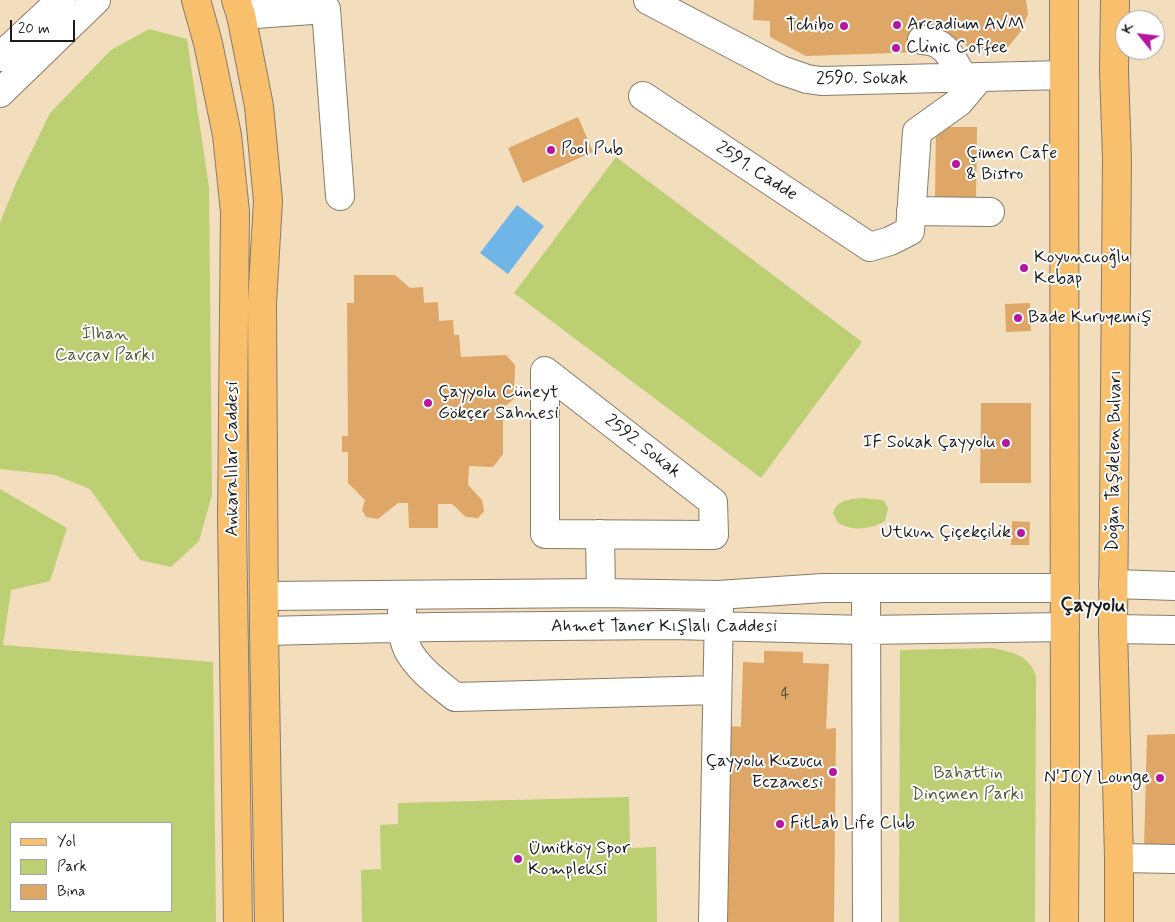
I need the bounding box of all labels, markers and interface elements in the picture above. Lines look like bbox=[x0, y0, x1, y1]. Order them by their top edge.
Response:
scale bar bbox=[12, 10, 78, 42]
north arrow bbox=[1115, 10, 1165, 60]
place label: Arcadium AVM bbox=[907, 14, 1024, 36]
place label: Tchibo bbox=[786, 15, 834, 37]
text: 20 m bbox=[18, 19, 50, 39]
marker: Arcadium AVM bbox=[891, 19, 903, 31]
marker: Tchibo bbox=[838, 20, 850, 32]
text: K bbox=[1117, 20, 1138, 37]
place label: Clinic Coffee bbox=[906, 37, 1008, 59]
marker: Clinic Coffee bbox=[890, 42, 902, 54]
street label: 2590. Sokak bbox=[816, 68, 908, 90]
street label: 2591. Cadde bbox=[711, 138, 801, 206]
place label: Pool Pub bbox=[561, 139, 623, 161]
place label: Çimen Cafe & Bistro bbox=[966, 143, 1057, 186]
marker: Pool Pub bbox=[545, 144, 557, 156]
marker: Çimen Cafe & Bistro bbox=[950, 158, 962, 170]
place label: Koyuncuoğlu Kebap bbox=[1034, 247, 1129, 290]
marker: Koyuncuoğlu Kebap bbox=[1018, 262, 1030, 274]
place label: Bade Kuruyemiş bbox=[1028, 307, 1152, 329]
marker: Bade Kuruyemiş bbox=[1012, 312, 1024, 324]
park label: İlhan Cavcav Parkı bbox=[55, 324, 155, 366]
street label: Doğan Taşdelen Bulvarı bbox=[1103, 370, 1127, 552]
street label: Ankaralılar Caddesi bbox=[222, 381, 244, 537]
place label: Çayyolu Cüneyt Gökçer Sahnesi bbox=[438, 382, 559, 424]
marker: Çayyolu Cüneyt Gökçer Sahnesi bbox=[422, 397, 434, 409]
street label: 2592. Sokak bbox=[600, 411, 684, 483]
place label: IF Sokak Çayyolu bbox=[863, 432, 996, 454]
marker: IF Sokak Çayyolu bbox=[1000, 437, 1012, 449]
place label: Utkun Çiçekçilik bbox=[881, 522, 1011, 544]
marker: Utkun Çiçekçilik bbox=[1015, 527, 1027, 539]
district label: Çayyolu bbox=[1060, 595, 1126, 619]
street label: Ahmet Taner Kışlalı Caddesi bbox=[551, 616, 777, 638]
house number: 4 bbox=[781, 686, 789, 704]
place label: Çayyolu Kuzucu Eczanesi bbox=[706, 751, 823, 794]
park label: Bahattin Dinçmen Parkı bbox=[912, 763, 1024, 806]
marker: Çayyolu Kuzucu Eczanesi bbox=[827, 766, 839, 778]
place label: N'JOY Lounge bbox=[1044, 767, 1150, 789]
marker: N'JOY Lounge bbox=[1154, 772, 1166, 784]
place label: FitLab Life Club bbox=[790, 813, 915, 835]
marker: FitLab Life Club bbox=[774, 818, 786, 830]
legend bbox=[10, 822, 172, 912]
text: Yol bbox=[57, 832, 76, 852]
place label: Ümitköy Spor Kompleksi bbox=[528, 838, 630, 881]
marker: Ümitköy Spor Kompleksi bbox=[512, 853, 524, 865]
text: Park bbox=[57, 857, 87, 877]
text: Bina bbox=[57, 882, 85, 902]

